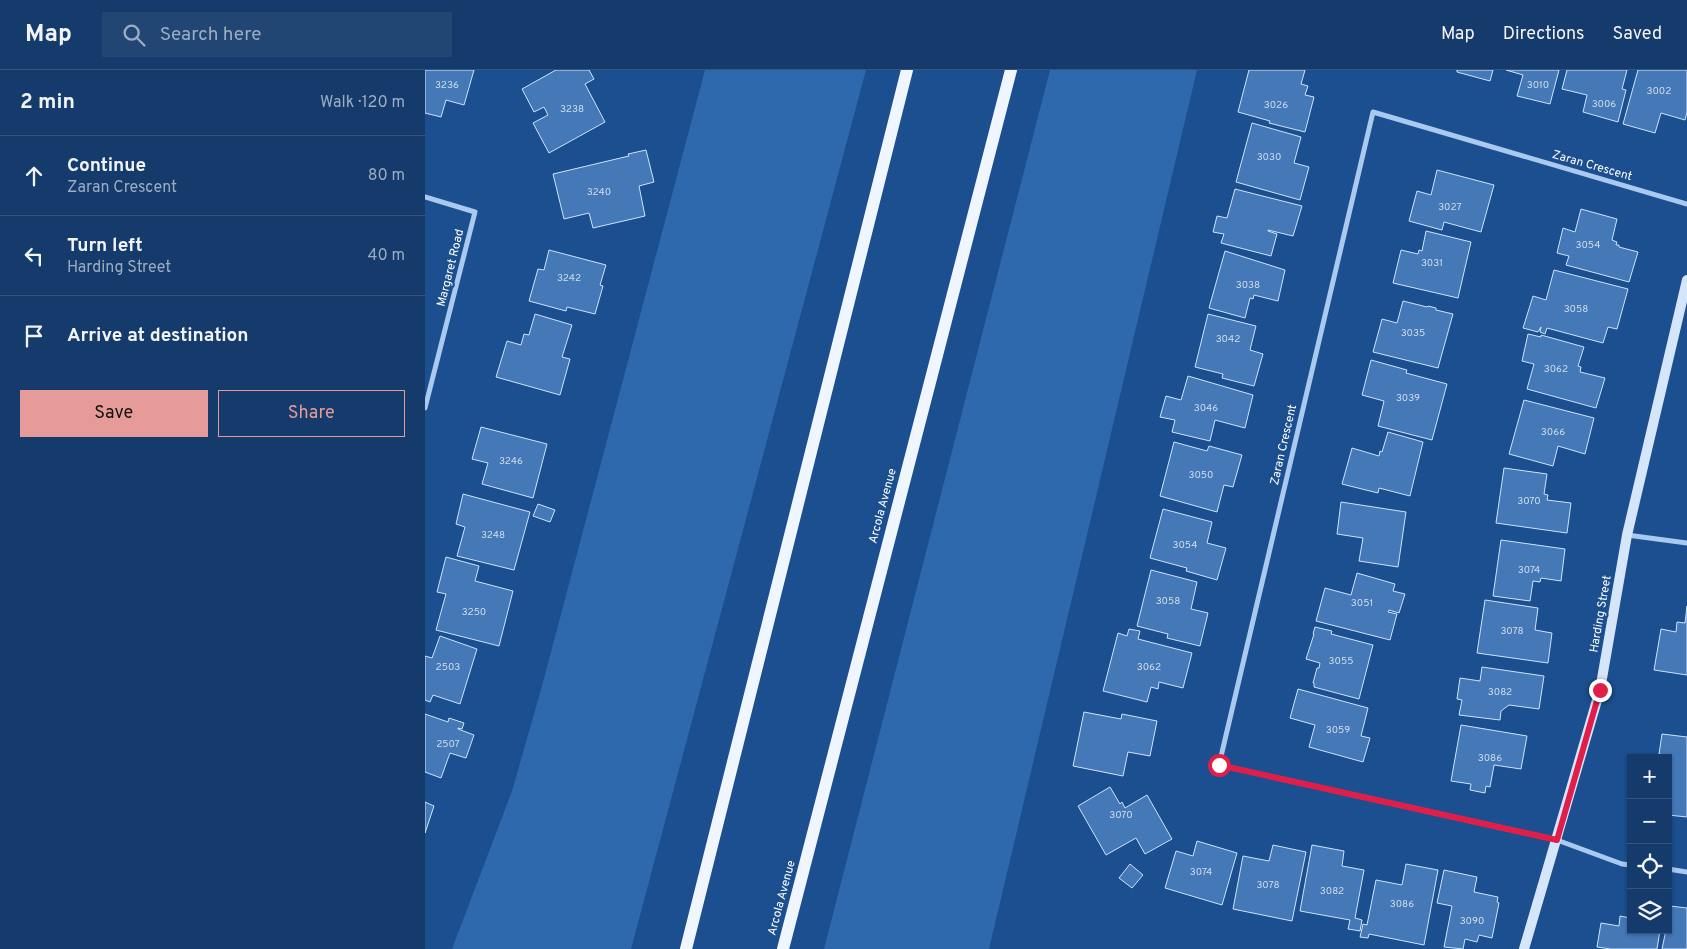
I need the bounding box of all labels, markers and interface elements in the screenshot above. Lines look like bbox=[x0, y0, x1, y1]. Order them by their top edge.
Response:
search box bbox=[102, 12, 452, 57]
text: Map bbox=[25, 20, 72, 50]
icon: search bbox=[120, 21, 148, 49]
text: Search here bbox=[160, 23, 261, 47]
text: Map bbox=[1441, 23, 1475, 46]
text: Directions bbox=[1503, 23, 1585, 46]
text: Saved bbox=[1613, 23, 1662, 46]
house number: 3236 bbox=[435, 79, 459, 92]
house number: 3010 bbox=[1527, 79, 1549, 92]
house number: 3002 bbox=[1647, 85, 1671, 98]
text: 2 min bbox=[20, 89, 75, 116]
text: Walk · 120 m bbox=[320, 93, 405, 113]
house number: 3006 bbox=[1592, 98, 1616, 111]
house number: 3026 bbox=[1264, 99, 1288, 112]
house number: 3238 bbox=[560, 103, 584, 116]
street label: Zaran Crescent bbox=[1550, 147, 1634, 185]
house number: 3030 bbox=[1257, 151, 1281, 164]
text: Continue bbox=[67, 154, 146, 178]
icon: ahead bbox=[20, 162, 48, 190]
text: 80 m bbox=[368, 166, 405, 186]
text: Zaran Crescent bbox=[67, 178, 177, 198]
house number: 3240 bbox=[587, 186, 611, 199]
house number: 3027 bbox=[1438, 201, 1462, 214]
street label: Margaret Road bbox=[434, 228, 468, 308]
text: Turn left bbox=[67, 234, 143, 258]
house number: 3054 bbox=[1576, 239, 1600, 252]
icon: left bbox=[20, 242, 48, 270]
text: 40 m bbox=[367, 246, 405, 266]
house number: 3031 bbox=[1421, 257, 1443, 270]
text: Harding Street bbox=[67, 258, 171, 278]
house number: 3242 bbox=[557, 272, 581, 285]
house number: 3038 bbox=[1236, 279, 1260, 292]
house number: 3058 bbox=[1564, 303, 1588, 316]
icon: arrive bbox=[20, 322, 48, 350]
text: Arrive at destination bbox=[67, 324, 248, 348]
house number: 3035 bbox=[1401, 327, 1425, 340]
house number: 3042 bbox=[1216, 333, 1240, 346]
house number: 3062 bbox=[1544, 363, 1568, 376]
button: Save bbox=[20, 390, 208, 437]
button: Share bbox=[218, 390, 405, 437]
house number: 3039 bbox=[1396, 392, 1420, 405]
house number: 3046 bbox=[1194, 402, 1218, 415]
street label: Zaran Crescent bbox=[1267, 403, 1301, 487]
house number: 3066 bbox=[1541, 426, 1565, 439]
house number: 3246 bbox=[499, 455, 523, 468]
street label: Arcola Avenue bbox=[865, 467, 901, 545]
house number: 3050 bbox=[1189, 469, 1213, 482]
house number: 3070 bbox=[1517, 495, 1541, 508]
house number: 3248 bbox=[481, 529, 505, 542]
house number: 3054 bbox=[1173, 539, 1197, 552]
house number: 3074 bbox=[1518, 564, 1540, 577]
street label: Harding Street bbox=[1586, 574, 1616, 654]
house number: 3058 bbox=[1156, 595, 1180, 608]
house number: 3051 bbox=[1351, 597, 1373, 610]
house number: 3250 bbox=[462, 606, 486, 619]
house number: 3078 bbox=[1500, 625, 1524, 638]
house number: 3055 bbox=[1329, 655, 1353, 668]
house number: 2503 bbox=[436, 661, 460, 674]
house number: 3062 bbox=[1137, 661, 1161, 674]
route end bbox=[1589, 679, 1612, 702]
house number: 3082 bbox=[1488, 686, 1512, 699]
house number: 3059 bbox=[1326, 724, 1350, 737]
house number: 2507 bbox=[436, 738, 460, 751]
house number: 3086 bbox=[1478, 752, 1502, 765]
route start bbox=[1208, 754, 1231, 777]
map controls bbox=[1627, 754, 1672, 934]
button: + bbox=[1627, 754, 1672, 799]
button: − bbox=[1627, 799, 1672, 844]
house number: 3070 bbox=[1109, 809, 1133, 822]
button: locate bbox=[1627, 844, 1672, 889]
street label: Arcola Avenue bbox=[764, 859, 800, 937]
house number: 3074 bbox=[1190, 866, 1212, 879]
house number: 3078 bbox=[1256, 879, 1280, 892]
house number: 3082 bbox=[1320, 885, 1344, 898]
button: layers bbox=[1627, 889, 1672, 934]
house number: 3086 bbox=[1390, 898, 1414, 911]
house number: 3090 bbox=[1460, 915, 1484, 928]

